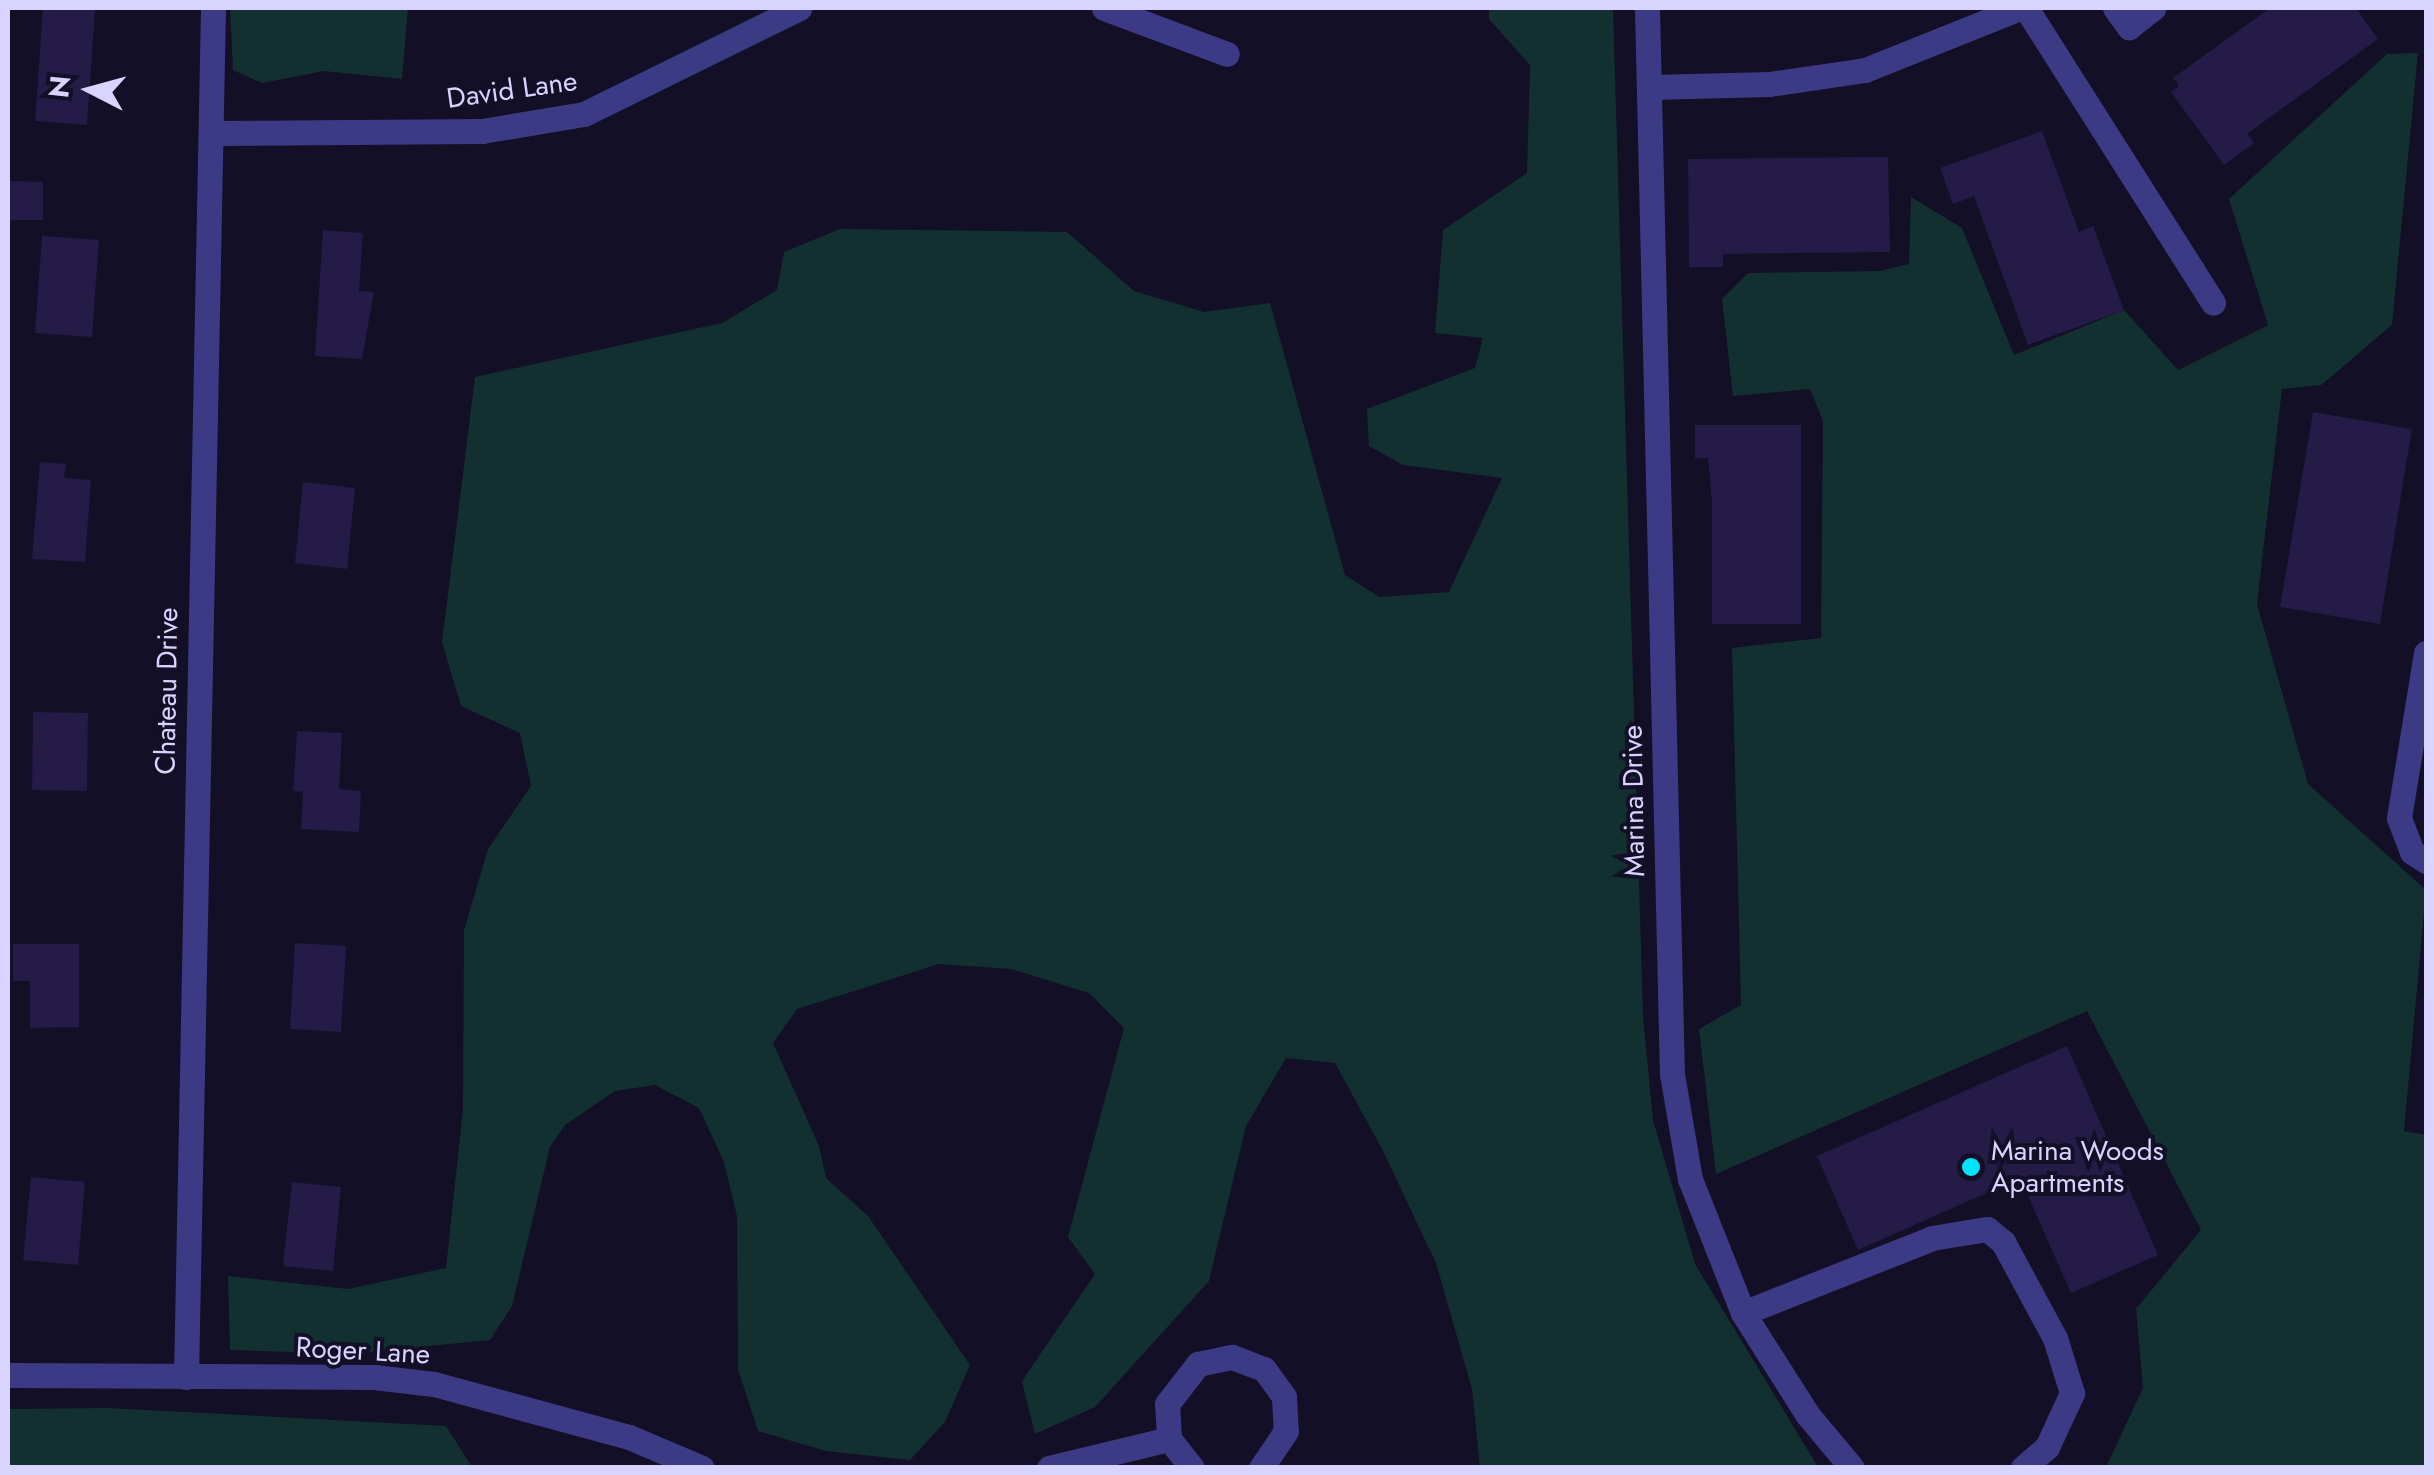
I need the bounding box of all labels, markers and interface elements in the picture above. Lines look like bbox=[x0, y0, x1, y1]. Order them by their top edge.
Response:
north arrow bbox=[40, 40, 140, 140]
street label: David Lane bbox=[445, 64, 579, 116]
text: N bbox=[38, 74, 81, 100]
street label: Chateau Drive bbox=[149, 607, 185, 775]
street label: Marina Drive bbox=[1616, 725, 1652, 877]
place label: Marina Woods Apartments bbox=[1991, 1134, 2164, 1200]
marker: Marina Woods Apartments bbox=[1960, 1156, 1982, 1178]
street label: Roger Lane bbox=[295, 1331, 431, 1371]

